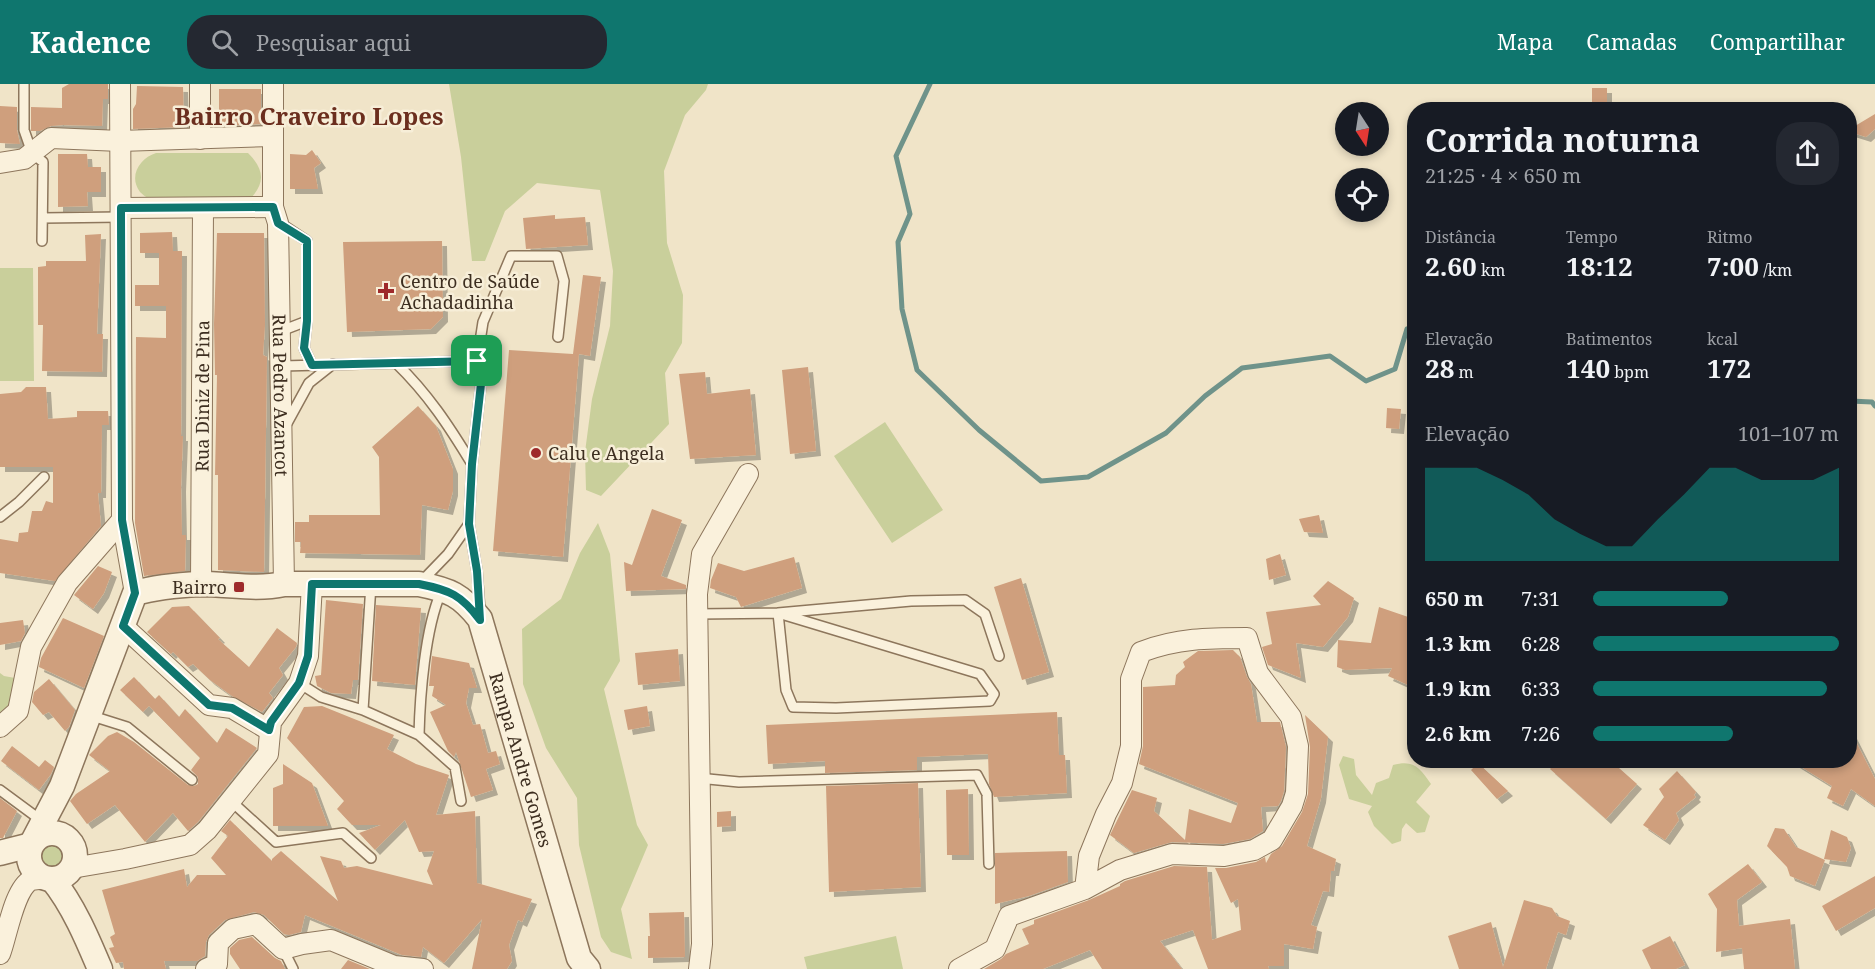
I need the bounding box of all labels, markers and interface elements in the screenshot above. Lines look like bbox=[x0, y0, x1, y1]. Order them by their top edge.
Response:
search box bbox=[187, 15, 607, 69]
text: Kadence bbox=[30, 23, 151, 61]
icon: search bbox=[208, 26, 241, 59]
text: Pesquisar aqui bbox=[256, 27, 411, 57]
text: Mapa bbox=[1497, 28, 1553, 56]
text: Camadas bbox=[1586, 28, 1677, 56]
text: Compartilhar bbox=[1710, 28, 1845, 56]
district label: Bairro Craveiro Lopes bbox=[174, 99, 444, 132]
north arrow bbox=[1335, 102, 1389, 156]
map controls bbox=[1335, 102, 1389, 222]
text: Corrida noturna bbox=[1425, 117, 1700, 162]
button: share bbox=[1776, 122, 1839, 185]
text: 21:25 · 4 × 650 m bbox=[1425, 162, 1581, 189]
button: locate bbox=[1335, 168, 1389, 222]
text: Distância bbox=[1425, 226, 1496, 248]
text: Tempo bbox=[1566, 226, 1618, 248]
text: Ritmo bbox=[1707, 226, 1753, 248]
text: 2.60 bbox=[1425, 248, 1477, 284]
text: 18:12 bbox=[1566, 248, 1633, 284]
text: 7:00 bbox=[1707, 248, 1759, 284]
text: km bbox=[1477, 259, 1505, 281]
text: /km bbox=[1759, 259, 1792, 281]
place label: Centro de Saúde Achadadinha bbox=[400, 269, 540, 314]
marker: Centro de Saúde Achadadinha bbox=[377, 282, 395, 300]
street label: Rua Pedro Azancot bbox=[268, 314, 294, 477]
street label: Rua Diniz de Pina bbox=[190, 320, 214, 472]
text: Elevação bbox=[1425, 328, 1493, 350]
text: Batimentos bbox=[1566, 328, 1652, 350]
text: kcal bbox=[1707, 328, 1738, 350]
pin bbox=[451, 335, 502, 386]
icon: arrive bbox=[460, 344, 493, 377]
text: 28 bbox=[1425, 350, 1454, 386]
text: 140 bbox=[1566, 350, 1610, 386]
text: 172 bbox=[1707, 350, 1751, 386]
text: m bbox=[1454, 361, 1474, 383]
text: bpm bbox=[1610, 361, 1649, 383]
text: Elevação bbox=[1425, 420, 1510, 447]
text: 101–107 m bbox=[1738, 420, 1839, 447]
place label: Calu e Angela bbox=[548, 441, 665, 465]
marker: Calu e Angela bbox=[529, 446, 543, 460]
place label: Bairro bbox=[172, 575, 227, 599]
marker: Bairro bbox=[232, 580, 246, 594]
text: 650 m bbox=[1425, 585, 1484, 612]
text: 7:31 bbox=[1521, 585, 1560, 612]
text: 1.3 km bbox=[1425, 630, 1491, 657]
text: 6:28 bbox=[1521, 630, 1560, 657]
street label: Rampa Andre Gomes bbox=[484, 669, 558, 850]
text: 1.9 km bbox=[1425, 675, 1491, 702]
text: 6:33 bbox=[1521, 675, 1560, 702]
text: 2.6 km bbox=[1425, 720, 1491, 747]
text: 7:26 bbox=[1521, 720, 1560, 747]

